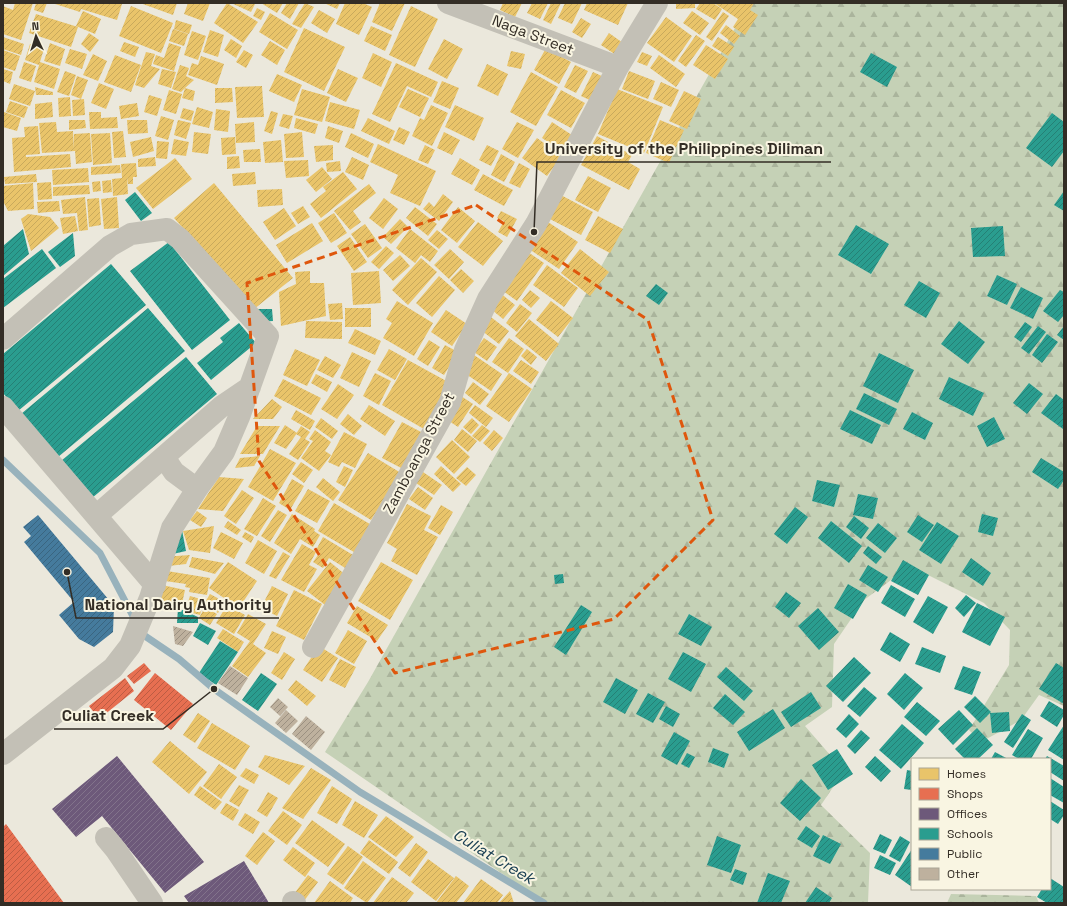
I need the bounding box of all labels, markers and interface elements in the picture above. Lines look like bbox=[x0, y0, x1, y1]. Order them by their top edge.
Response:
street label: Naga Street bbox=[489, 10, 577, 59]
north arrow bbox=[16, 16, 56, 56]
text: N bbox=[31, 19, 39, 33]
callout: University of the Philippines Diliman bbox=[537, 134, 831, 162]
text: University of the Philippines Diliman bbox=[545, 138, 823, 159]
street label: Zamboanga Street bbox=[379, 389, 459, 517]
callout: National Dairy Authority bbox=[76, 590, 279, 618]
text: National Dairy Authority bbox=[84, 594, 272, 615]
callout: Culiat Creek bbox=[54, 701, 163, 729]
text: Culiat Creek bbox=[62, 705, 154, 726]
legend bbox=[911, 758, 1051, 890]
text: Homes bbox=[947, 766, 986, 782]
text: Shops bbox=[947, 786, 983, 802]
text: Offices bbox=[947, 806, 987, 822]
water label: Culiat Creek bbox=[449, 824, 540, 890]
text: Schools bbox=[947, 826, 993, 842]
text: Public bbox=[947, 846, 982, 862]
text: Other bbox=[947, 866, 980, 882]

